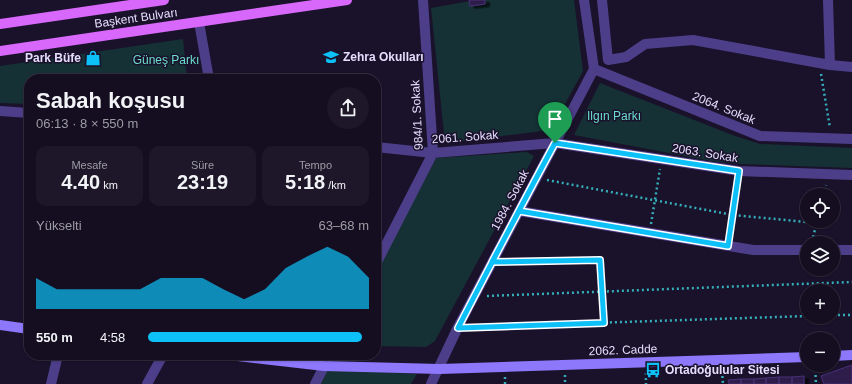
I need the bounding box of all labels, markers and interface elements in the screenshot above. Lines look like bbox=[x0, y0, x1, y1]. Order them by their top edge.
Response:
street label: Başkent Bulvarı bbox=[93, 5, 179, 31]
school or university icon: Zehra Okulları bbox=[322, 48, 340, 66]
shop icon: Park Büfe bbox=[84, 49, 102, 67]
place label: Zehra Okulları bbox=[343, 50, 424, 64]
place label: Park Büfe bbox=[25, 51, 81, 65]
park label: Güneş Parkı bbox=[133, 53, 199, 67]
street label: 984/1. Sokak bbox=[408, 79, 426, 150]
button: share bbox=[327, 87, 369, 129]
text: Sabah koşusu bbox=[36, 88, 185, 113]
street label: 2064. Sokak bbox=[690, 89, 758, 127]
pin bbox=[538, 102, 572, 143]
icon: arrive bbox=[544, 108, 566, 130]
park label: Ilgın Parkı bbox=[587, 109, 641, 123]
text: 06:13 · 8 × 550 m bbox=[36, 116, 138, 131]
street label: 2061. Sokak bbox=[431, 128, 500, 146]
street label: 2063. Sokak bbox=[671, 141, 740, 165]
text: Mesafe bbox=[71, 159, 108, 171]
text: Süre bbox=[191, 159, 214, 171]
text: Tempo bbox=[299, 159, 332, 171]
street label: 1984. Sokak bbox=[488, 166, 532, 233]
text: 4.40 bbox=[61, 171, 100, 193]
text: 23:19 bbox=[177, 171, 228, 193]
text: 5:18 bbox=[285, 171, 325, 193]
text: km bbox=[100, 179, 118, 191]
text: /km bbox=[325, 179, 346, 191]
map controls bbox=[800, 188, 840, 372]
button: locate bbox=[800, 188, 840, 228]
text: Yükselti bbox=[36, 218, 82, 233]
text: 63–68 m bbox=[318, 218, 369, 233]
button: layers bbox=[800, 236, 840, 276]
button: + bbox=[800, 284, 840, 324]
text: 550 m bbox=[36, 330, 73, 345]
text: 4:58 bbox=[100, 330, 125, 345]
button: − bbox=[800, 332, 840, 372]
street label: 2062. Cadde bbox=[588, 342, 658, 358]
bus stop icon: Ortadoğulular Sitesi bbox=[644, 361, 662, 379]
place label: Ortadoğulular Sitesi bbox=[665, 363, 780, 377]

